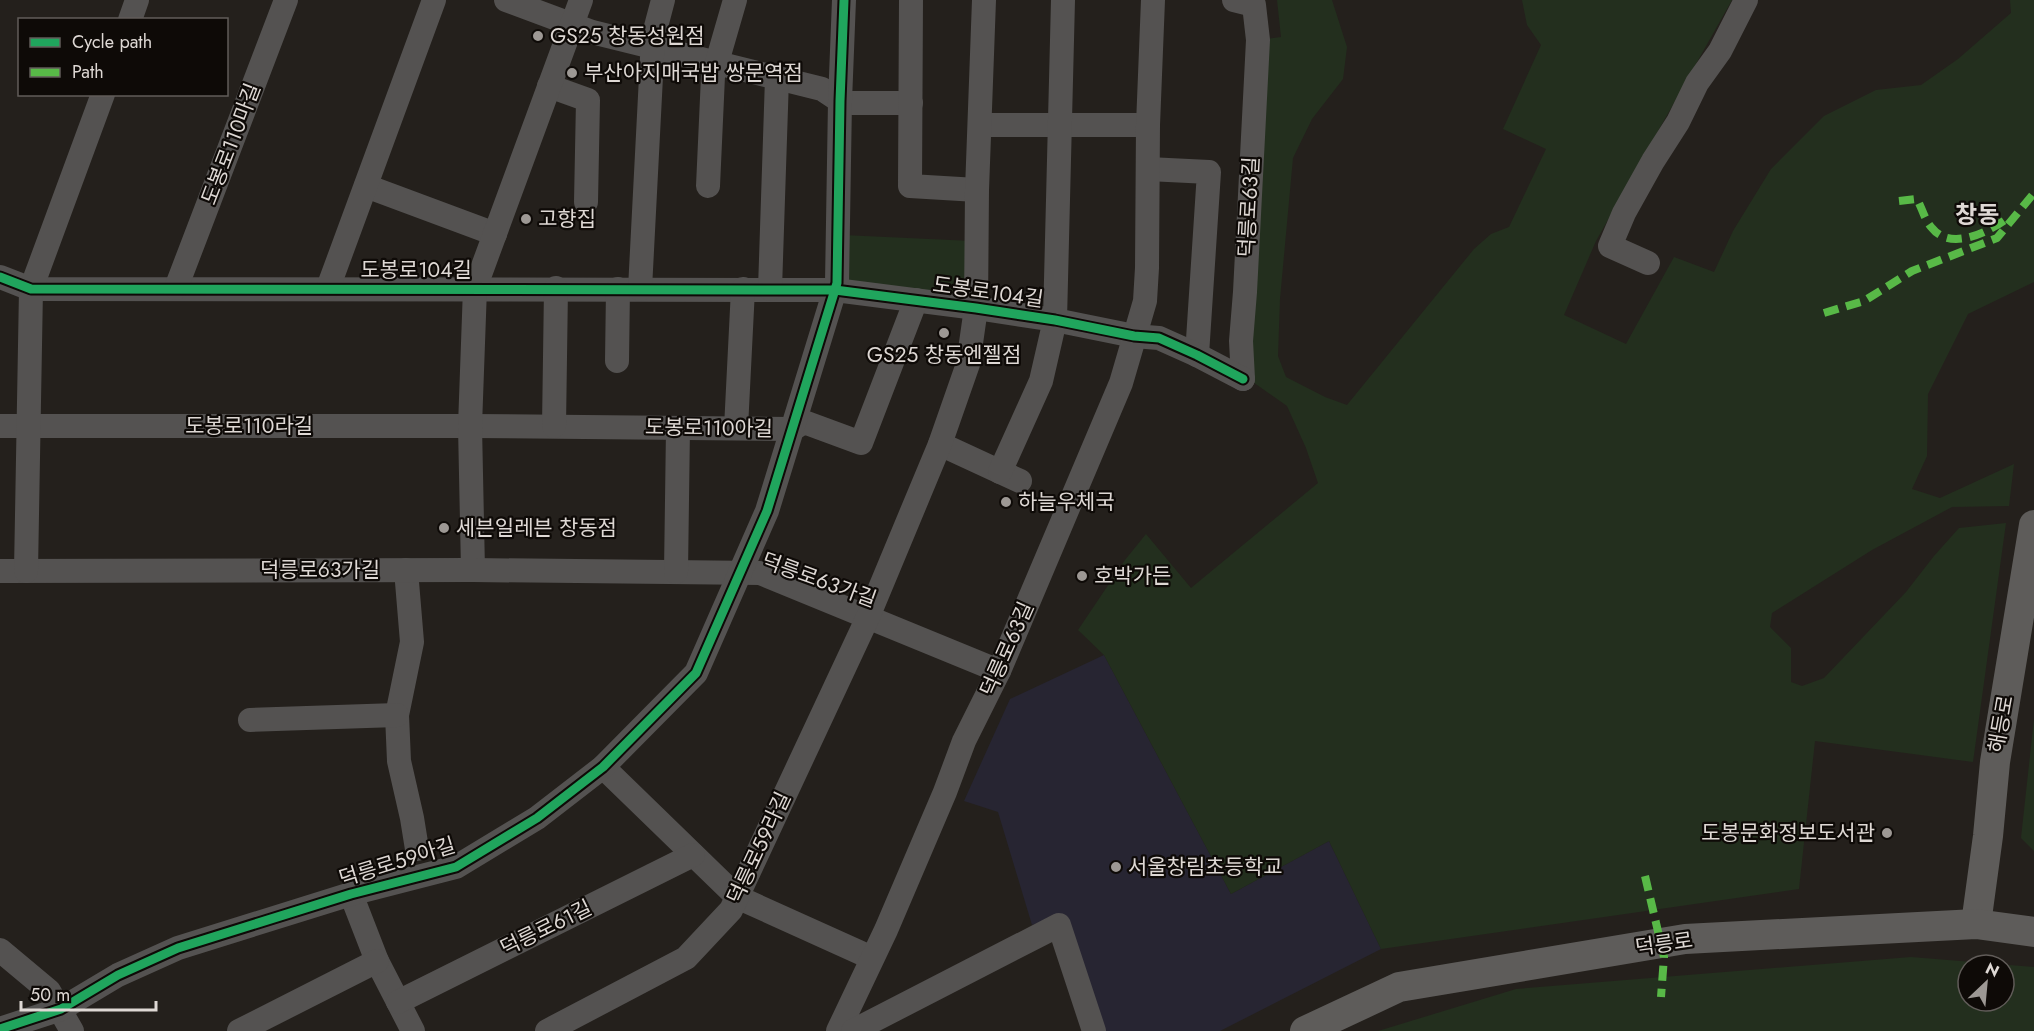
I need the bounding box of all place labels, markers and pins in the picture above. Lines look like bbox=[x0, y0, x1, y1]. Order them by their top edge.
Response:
place label: GS25 창동성원점 bbox=[550, 21, 704, 51]
marker: GS25 창동성원점 bbox=[531, 29, 545, 43]
place label: 부산아지매국밥 쌍문역점 bbox=[584, 58, 803, 88]
marker: 부산아지매국밥 쌍문역점 bbox=[565, 66, 579, 80]
place label: 고향집 bbox=[538, 204, 596, 234]
marker: 고향집 bbox=[519, 212, 533, 226]
marker: GS25 창동엔젤점 bbox=[937, 326, 951, 340]
place label: GS25 창동엔젤점 bbox=[867, 340, 1021, 370]
place label: 하늘우체국 bbox=[1018, 487, 1115, 517]
marker: 하늘우체국 bbox=[999, 495, 1013, 509]
place label: 세븐일레븐 창동점 bbox=[456, 513, 617, 543]
marker: 세븐일레븐 창동점 bbox=[437, 521, 451, 535]
place label: 호박가든 bbox=[1094, 561, 1171, 591]
marker: 호박가든 bbox=[1075, 569, 1089, 583]
place label: 도봉문화정보도서관 bbox=[1701, 818, 1875, 848]
marker: 도봉문화정보도서관 bbox=[1880, 826, 1894, 840]
place label: 서울창림초등학교 bbox=[1128, 852, 1283, 882]
marker: 서울창림초등학교 bbox=[1109, 860, 1123, 874]

